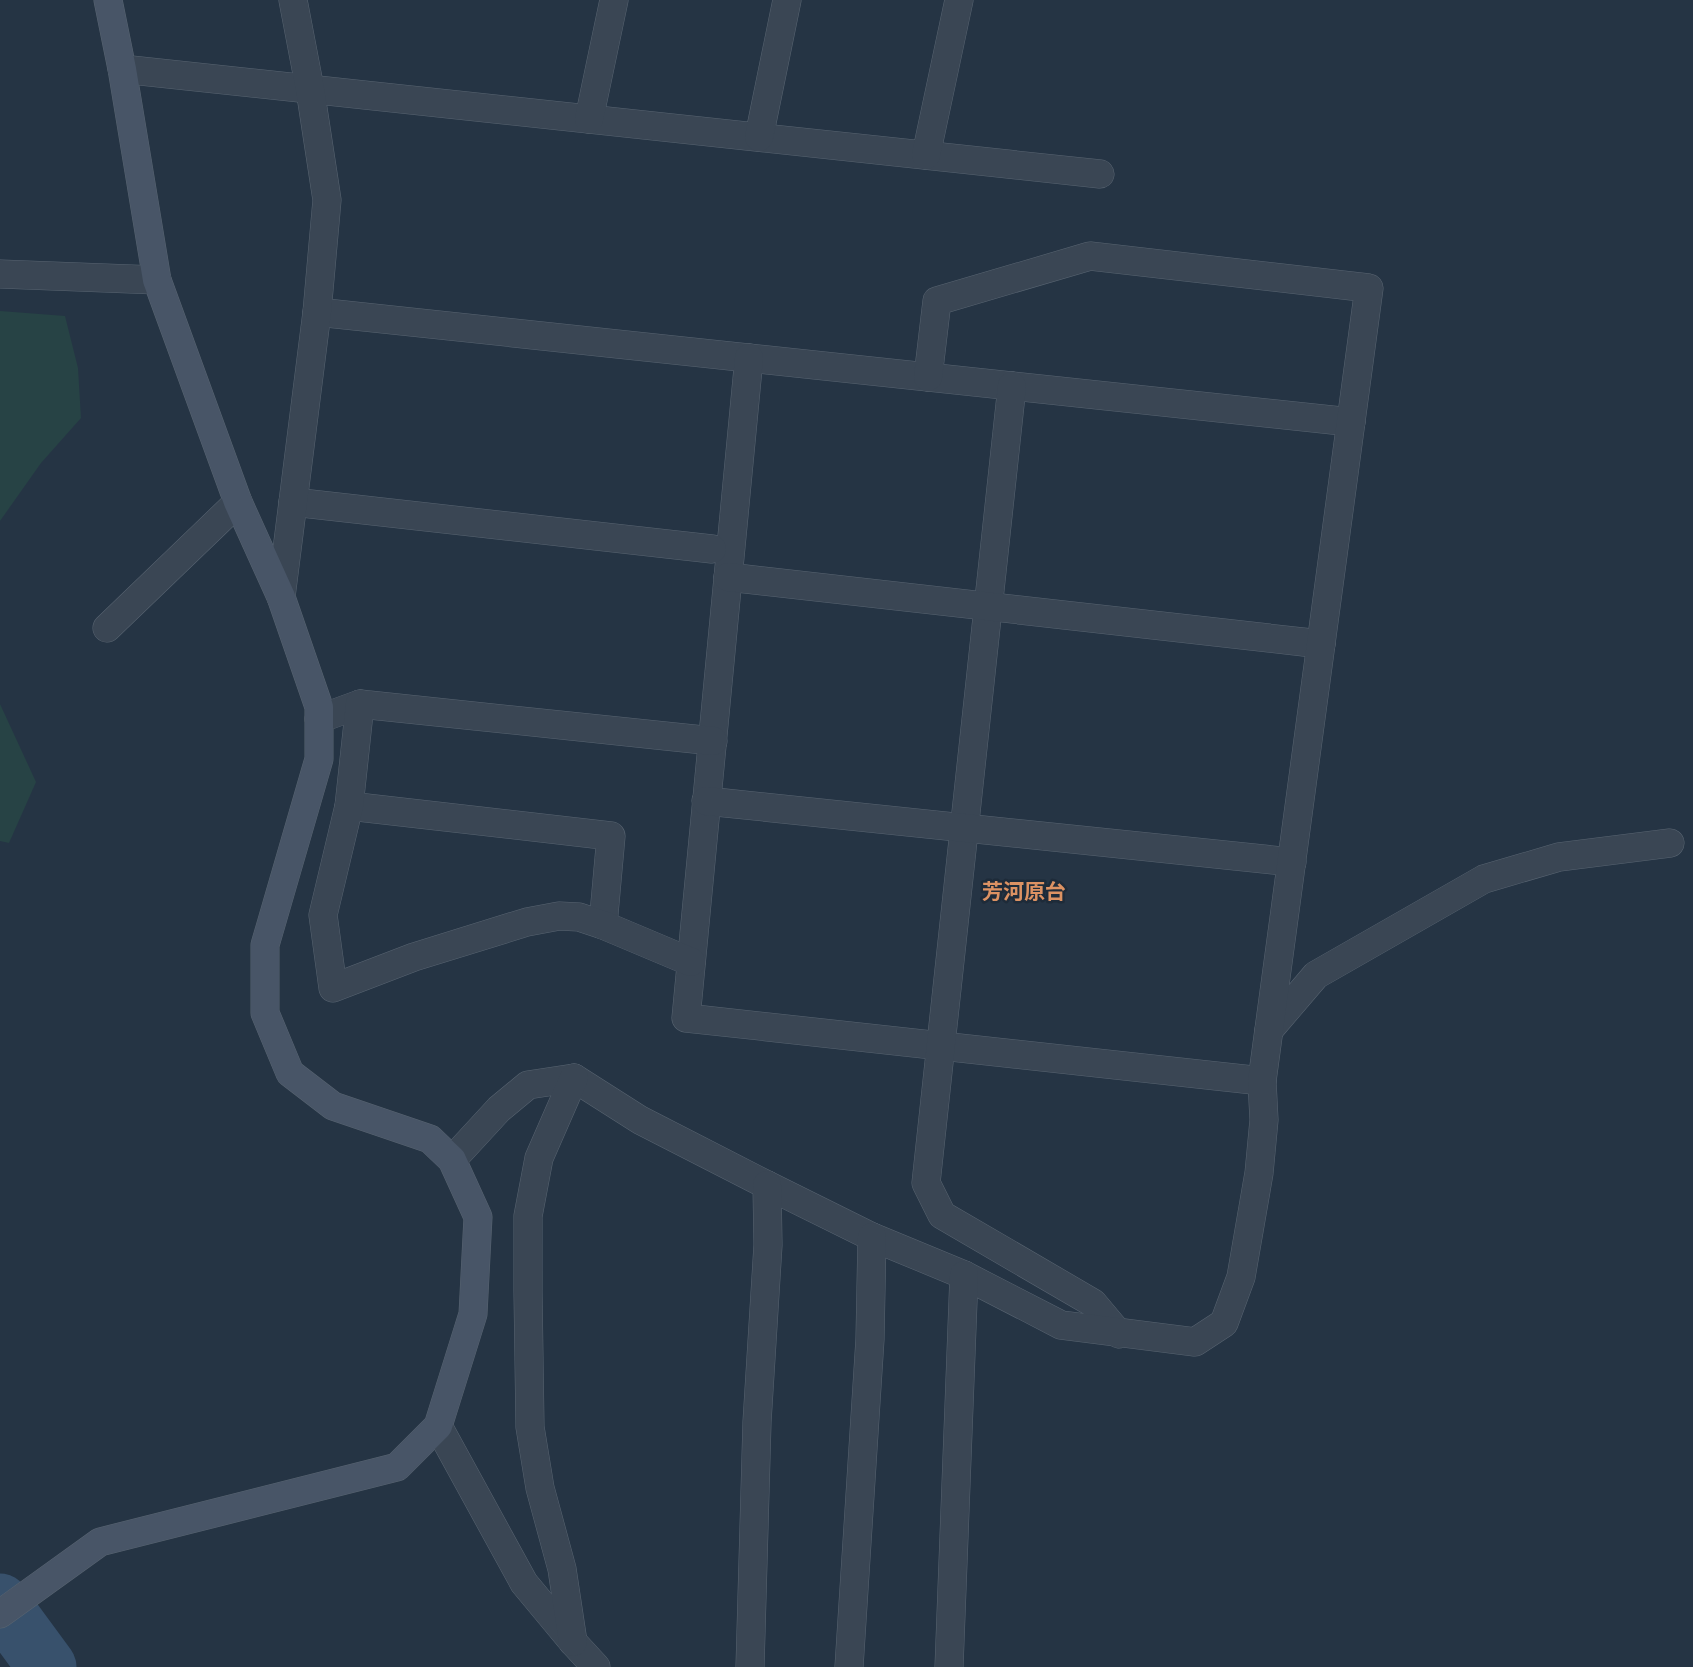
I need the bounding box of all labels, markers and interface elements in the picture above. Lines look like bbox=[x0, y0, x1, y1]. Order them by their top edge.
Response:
district label: 芳河原台 bbox=[982, 878, 1066, 905]

